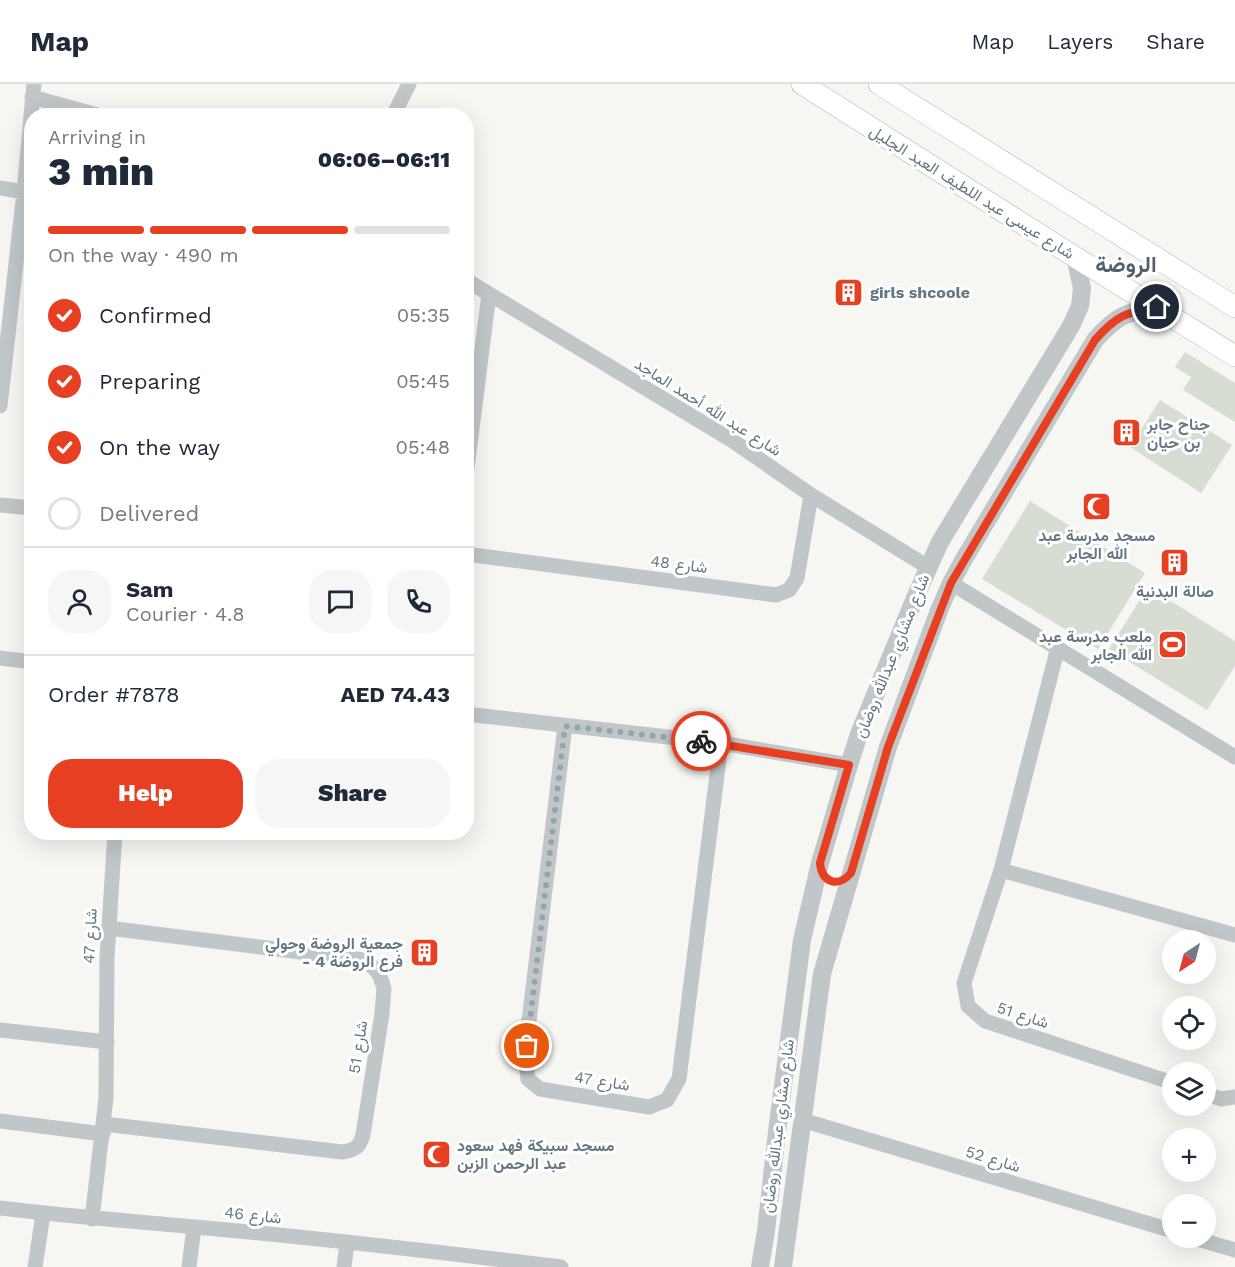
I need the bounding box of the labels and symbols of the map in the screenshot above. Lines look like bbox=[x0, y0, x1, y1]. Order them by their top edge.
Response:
street label: شارع عيسى عبد اللطيف العبد الجليل bbox=[865, 121, 1078, 265]
district label: الروضة bbox=[1095, 252, 1157, 278]
building icon: girls shcoole bbox=[833, 276, 865, 308]
pin bbox=[1131, 281, 1182, 332]
place label: girls shcoole bbox=[870, 283, 970, 302]
street label: شارع عبد الله أحمد الماجد bbox=[630, 354, 785, 462]
place label: جناح جابر بن حيان bbox=[1146, 415, 1210, 452]
building icon: جناح جابر بن حيان bbox=[1110, 417, 1142, 449]
mosque icon: مسجد مدرسة عبد الله الجابر bbox=[1081, 491, 1113, 523]
place label: مسجد مدرسة عبد الله الجابر bbox=[1039, 526, 1156, 564]
building icon: صالة البدنية bbox=[1159, 547, 1191, 579]
street label: شارع 48 bbox=[649, 551, 709, 579]
street label: شارع مشاري عبدالله روضان bbox=[850, 571, 937, 742]
place label: صالة البدنية bbox=[1136, 582, 1214, 601]
place label: ملعب مدرسة عبد الله الجابر bbox=[1039, 627, 1152, 665]
sports icon: ملعب مدرسة عبد الله الجابر bbox=[1157, 629, 1189, 661]
courier bbox=[671, 711, 731, 771]
street label: شارع 47 bbox=[79, 908, 103, 964]
north arrow bbox=[1162, 930, 1216, 984]
place label: جمعية الروضة وحولي - فرع الروضة 4 bbox=[265, 934, 403, 972]
building icon: جمعية الروضة وحولي - فرع الروضة 4 bbox=[408, 936, 440, 968]
street label: شارع 51 bbox=[994, 998, 1051, 1034]
street label: شارع 51 bbox=[344, 1019, 374, 1075]
pin bbox=[501, 1020, 552, 1071]
street label: شارع مشاري عبدالله روضان bbox=[758, 1038, 802, 1214]
street label: شارع 47 bbox=[573, 1067, 631, 1097]
place label: مسجد سبيكة فهد سعود عبد الرحمن الزبن bbox=[457, 1136, 615, 1174]
mosque icon: مسجد سبيكة فهد سعود عبد الرحمن الزبن bbox=[420, 1138, 452, 1170]
street label: شارع 52 bbox=[963, 1142, 1023, 1178]
street label: شارع 46 bbox=[223, 1203, 282, 1229]

